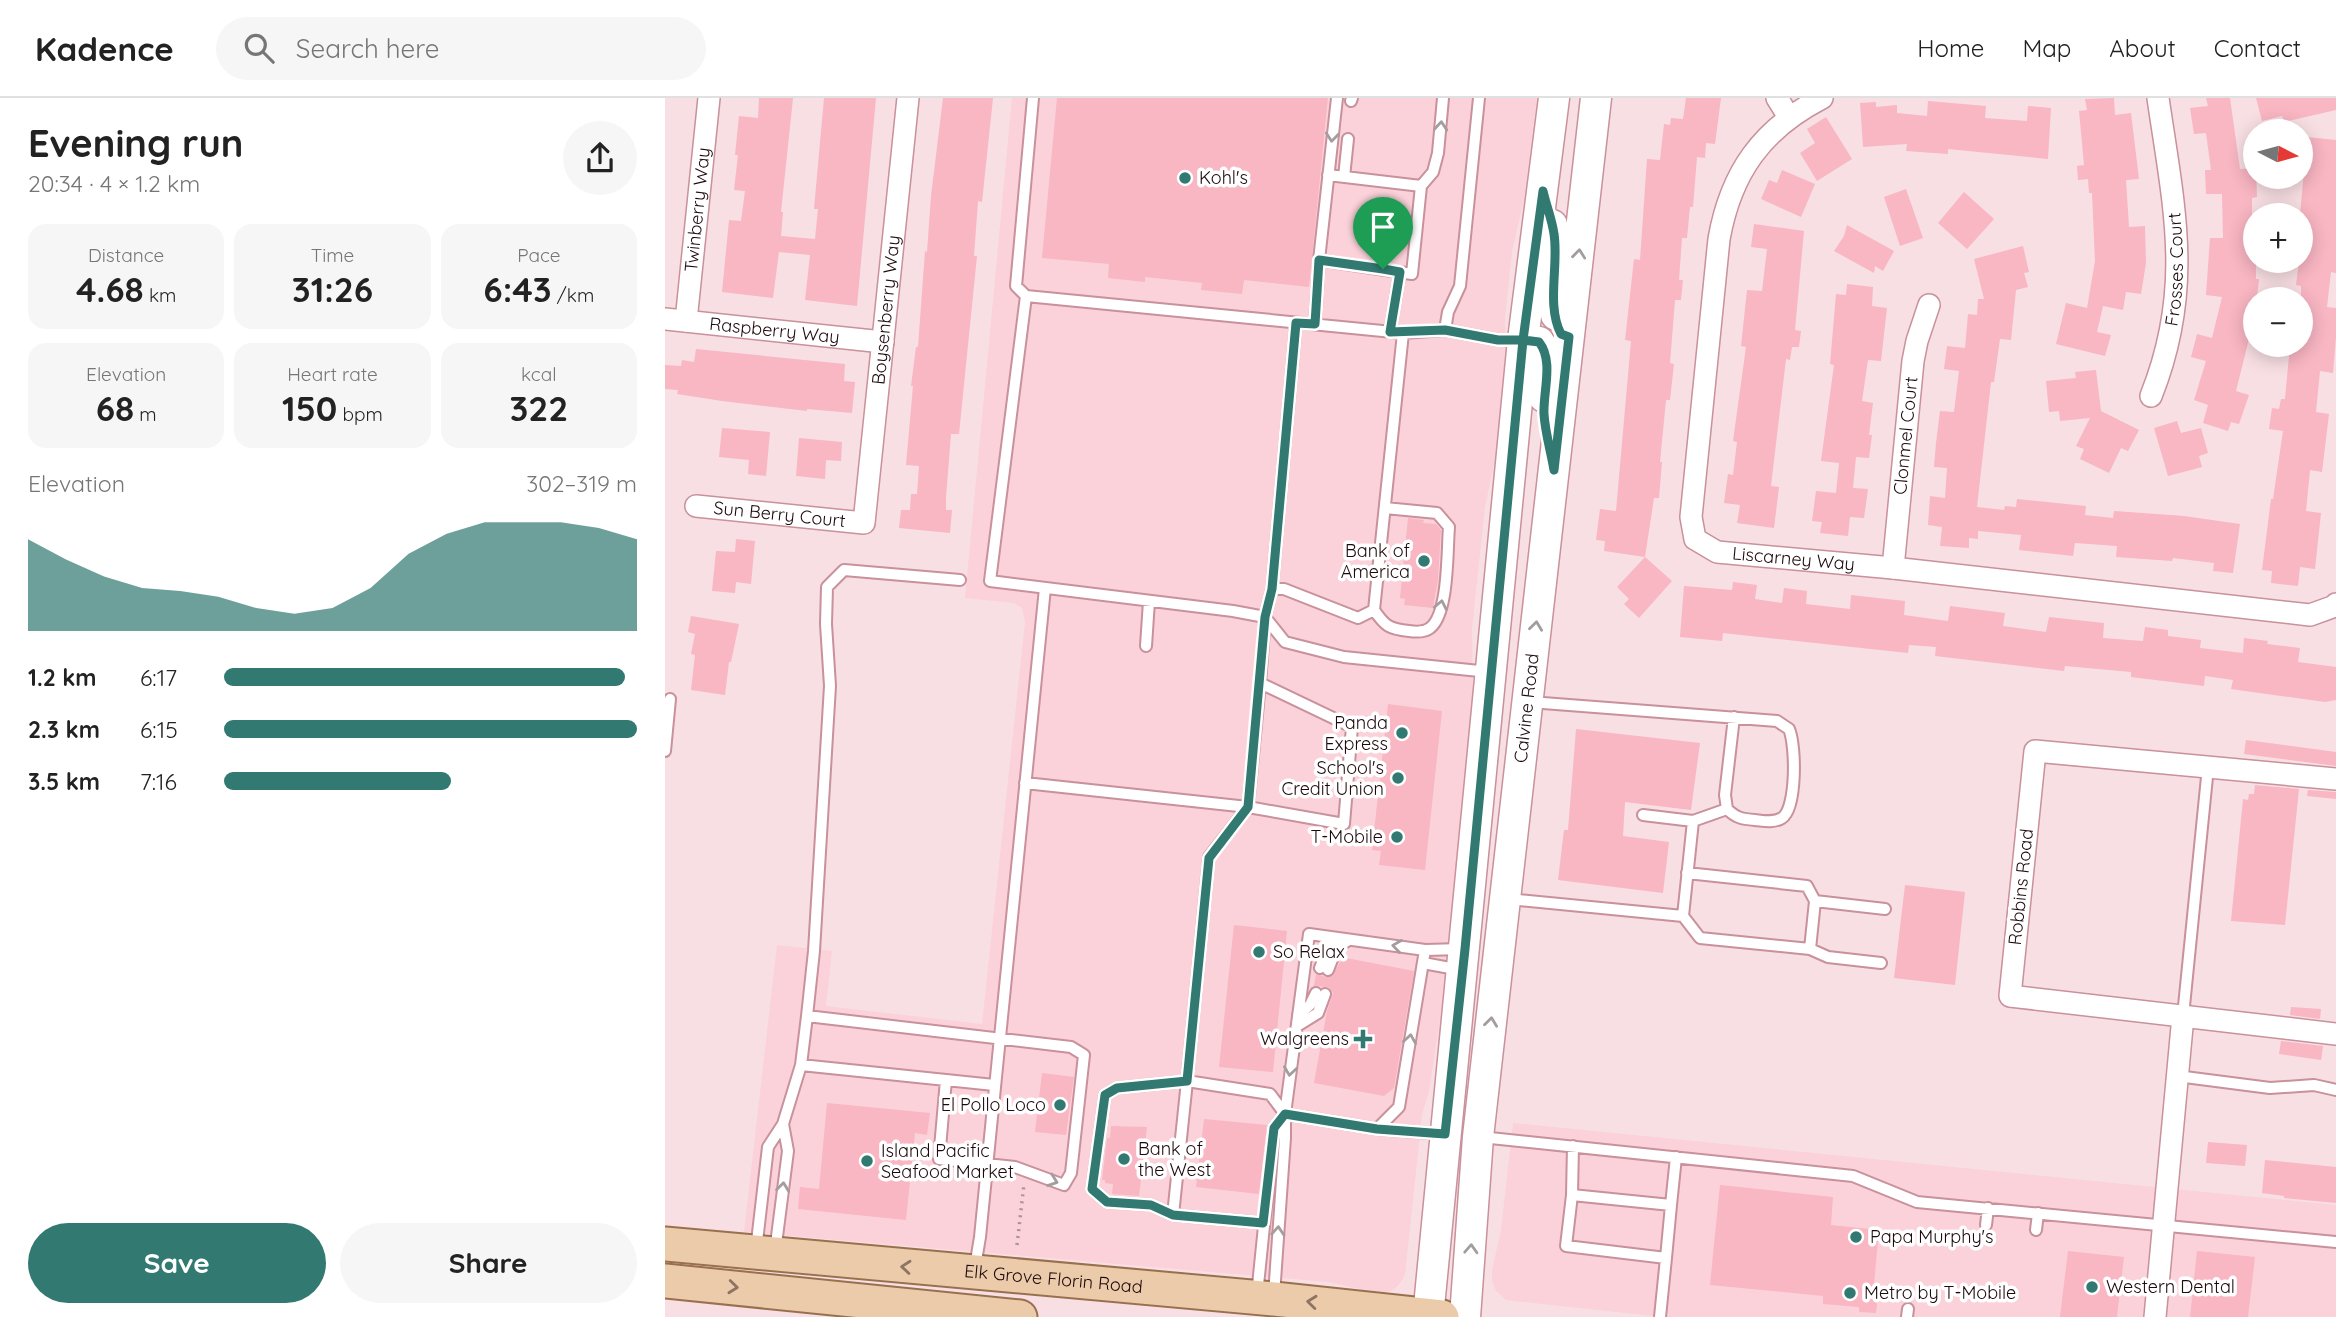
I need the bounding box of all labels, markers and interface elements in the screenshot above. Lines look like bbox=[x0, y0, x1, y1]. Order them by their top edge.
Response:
search box bbox=[216, 17, 706, 80]
text: Kadence bbox=[35, 28, 174, 69]
icon: search bbox=[240, 29, 278, 67]
text: Search here bbox=[296, 32, 439, 65]
text: Home bbox=[1917, 33, 1984, 63]
text: Map bbox=[2022, 33, 2071, 63]
text: About bbox=[2109, 33, 2176, 63]
text: Contact bbox=[2214, 33, 2301, 63]
text: Evening run bbox=[28, 119, 243, 167]
north arrow bbox=[2243, 119, 2313, 189]
map controls bbox=[2243, 119, 2313, 357]
one-way arrow bbox=[1433, 120, 1448, 131]
button: share bbox=[563, 121, 637, 195]
one-way arrow bbox=[1325, 131, 1340, 142]
street label: Twinberry Way bbox=[679, 146, 715, 273]
place label: Kohl's bbox=[1199, 166, 1248, 189]
text: 20:34 · 4 × 1.2 km bbox=[28, 169, 200, 198]
marker: Kohl's bbox=[1177, 170, 1193, 186]
pin bbox=[1353, 197, 1413, 269]
button: + bbox=[2243, 203, 2313, 273]
icon: arrive bbox=[1364, 208, 1402, 246]
street label: Frosses Court bbox=[2160, 211, 2188, 328]
street label: Boysenberry Way bbox=[866, 234, 905, 386]
text: Distance bbox=[88, 243, 164, 267]
text: Time bbox=[311, 243, 354, 267]
text: Pace bbox=[517, 243, 560, 267]
one-way arrow bbox=[1571, 248, 1586, 260]
text: 4.68 bbox=[76, 267, 144, 311]
text: 31:26 bbox=[292, 267, 373, 311]
text: 6:43 bbox=[483, 267, 552, 311]
text: km bbox=[144, 283, 176, 307]
text: /km bbox=[552, 283, 594, 307]
button: − bbox=[2243, 287, 2313, 357]
street label: Raspberry Way bbox=[708, 312, 841, 348]
text: Elevation bbox=[86, 362, 166, 386]
text: Heart rate bbox=[287, 362, 378, 386]
text: kcal bbox=[521, 362, 557, 386]
street label: Clonmel Court bbox=[1888, 375, 1922, 496]
text: 68 bbox=[96, 386, 134, 430]
text: 150 bbox=[282, 386, 337, 430]
text: 322 bbox=[510, 386, 568, 430]
text: m bbox=[134, 402, 157, 426]
text: bpm bbox=[337, 402, 383, 426]
text: Elevation bbox=[28, 469, 125, 498]
text: 302–319 m bbox=[526, 469, 637, 498]
street label: Sun Berry Court bbox=[713, 496, 847, 532]
place label: Bank of America bbox=[1341, 539, 1411, 583]
street label: Liscarney Way bbox=[1731, 541, 1856, 575]
marker: Bank of America bbox=[1416, 553, 1432, 569]
one-way arrow bbox=[1433, 599, 1448, 611]
one-way arrow bbox=[1529, 620, 1544, 632]
street label: Calvine Road bbox=[1509, 652, 1544, 764]
text: 1.2 km bbox=[28, 663, 97, 692]
text: 6:17 bbox=[140, 663, 177, 692]
place label: Panda Express bbox=[1325, 711, 1388, 755]
text: 2.3 km bbox=[28, 715, 100, 744]
text: 6:15 bbox=[140, 715, 178, 744]
marker: Panda Express bbox=[1394, 725, 1410, 741]
place label: School's Credit Union bbox=[1281, 756, 1384, 800]
text: 3.5 km bbox=[28, 767, 100, 796]
text: 7:16 bbox=[140, 767, 177, 796]
marker: School's Credit Union bbox=[1390, 770, 1406, 786]
place label: T-Mobile bbox=[1310, 825, 1383, 848]
street label: Robbins Road bbox=[2003, 828, 2038, 946]
marker: T-Mobile bbox=[1389, 829, 1405, 845]
one-way arrow bbox=[1391, 939, 1403, 954]
place label: So Relax bbox=[1273, 940, 1345, 963]
marker: So Relax bbox=[1251, 944, 1267, 960]
one-way arrow bbox=[1483, 1017, 1498, 1028]
place label: Walgreens bbox=[1260, 1027, 1349, 1050]
marker: Walgreens bbox=[1355, 1031, 1371, 1047]
one-way arrow bbox=[1402, 1033, 1417, 1045]
one-way arrow bbox=[1283, 1065, 1298, 1077]
place label: El Pollo Loco bbox=[941, 1093, 1046, 1116]
marker: El Pollo Loco bbox=[1052, 1097, 1068, 1113]
place label: Bank of the West bbox=[1138, 1137, 1211, 1181]
place label: Island Pacific Seafood Market bbox=[881, 1139, 1014, 1183]
marker: Bank of the West bbox=[1116, 1151, 1132, 1167]
marker: Island Pacific Seafood Market bbox=[859, 1153, 875, 1169]
one-way arrow bbox=[1046, 1172, 1058, 1187]
one-way arrow bbox=[776, 1181, 791, 1193]
button: Save bbox=[28, 1223, 326, 1303]
button: Share bbox=[340, 1223, 637, 1303]
one-way arrow bbox=[1270, 1225, 1285, 1236]
place label: Papa Murphy's bbox=[1870, 1225, 1994, 1248]
marker: Papa Murphy's bbox=[1848, 1229, 1864, 1245]
one-way arrow bbox=[1463, 1243, 1478, 1254]
street label: Elk Grove Florin Road bbox=[963, 1259, 1144, 1298]
one-way arrow bbox=[900, 1260, 911, 1275]
place label: Western Dental bbox=[2106, 1275, 2235, 1298]
marker: Western Dental bbox=[2084, 1279, 2100, 1295]
one-way arrow bbox=[727, 1280, 739, 1295]
place label: Metro by T-Mobile bbox=[1864, 1281, 2016, 1304]
marker: Metro by T-Mobile bbox=[1842, 1285, 1858, 1301]
one-way arrow bbox=[1306, 1295, 1317, 1310]

